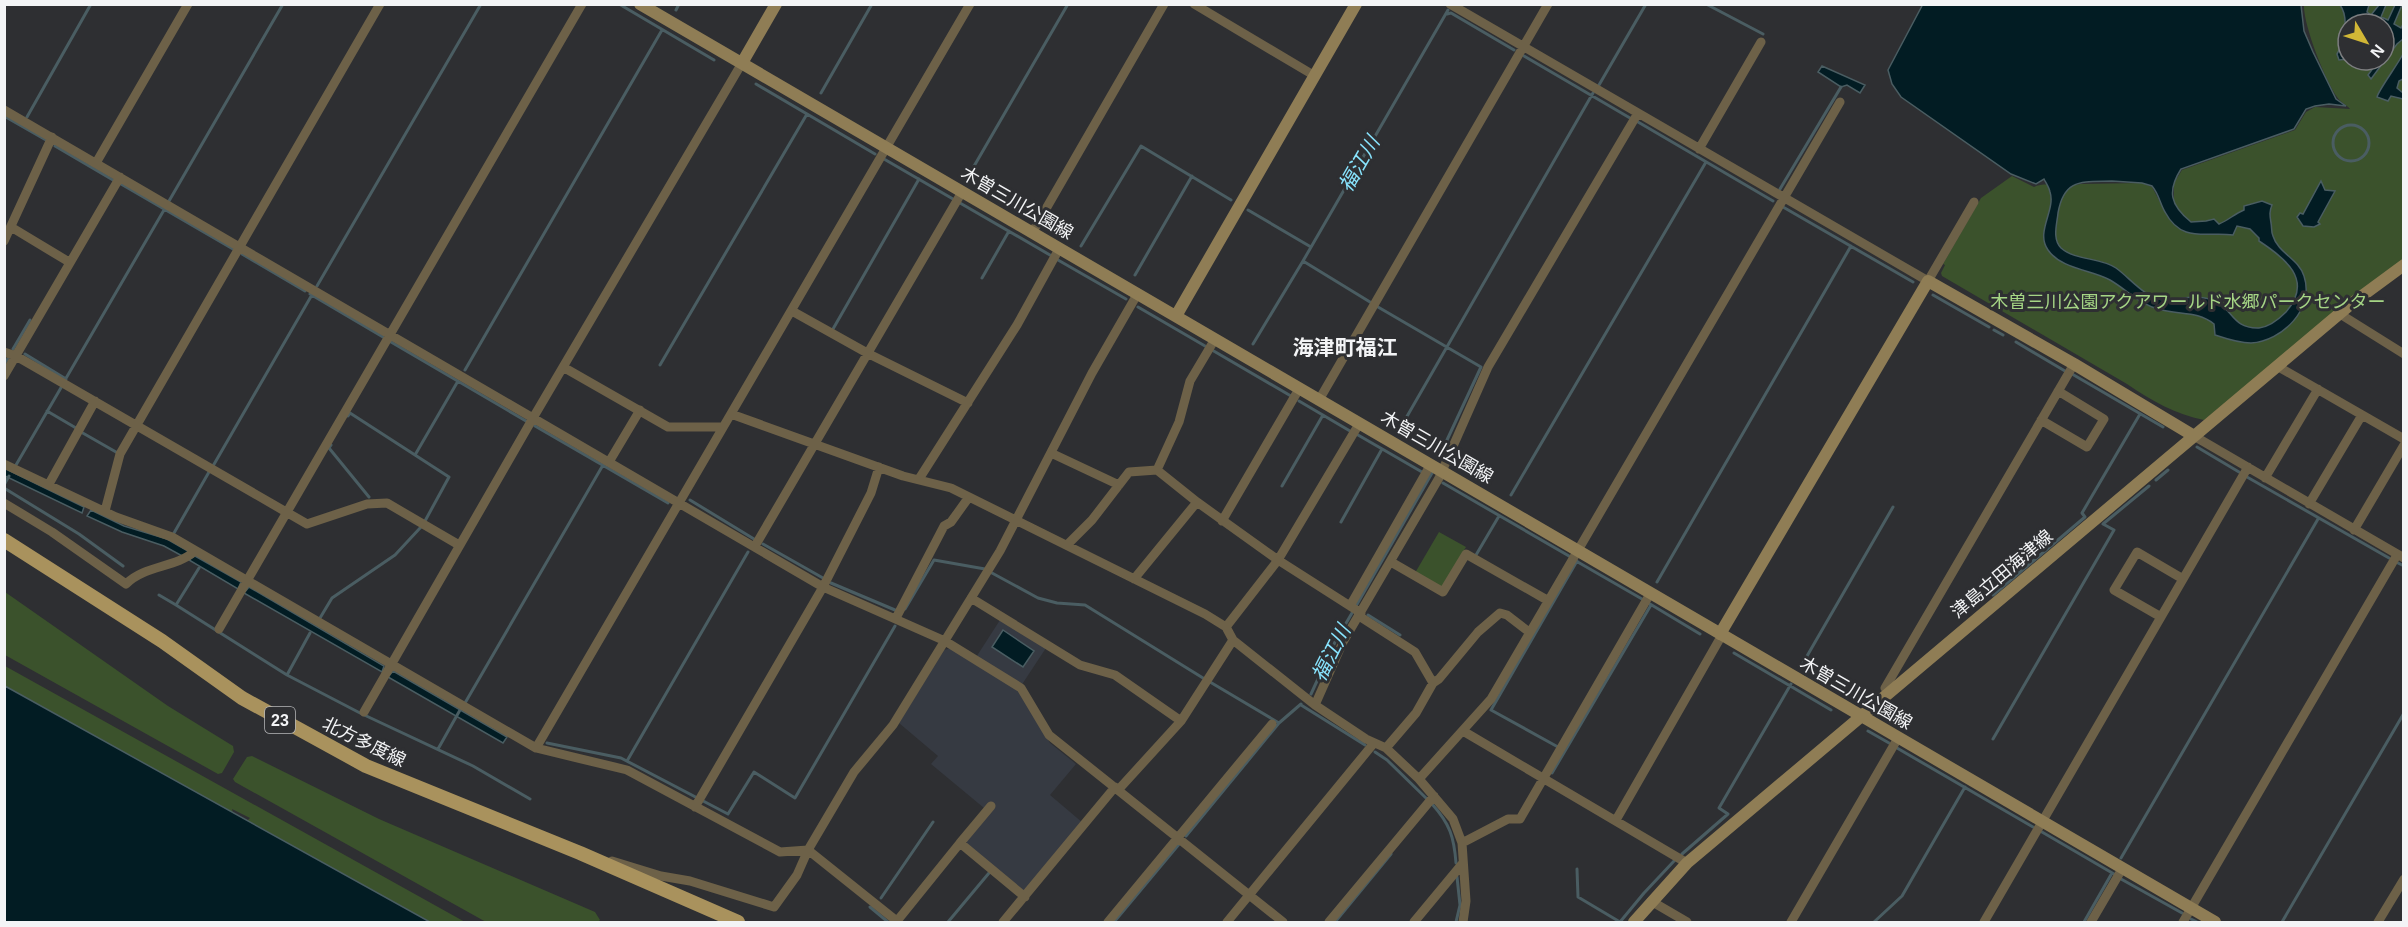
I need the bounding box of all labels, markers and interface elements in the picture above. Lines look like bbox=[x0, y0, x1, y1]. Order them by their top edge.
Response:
north arrow bbox=[2336, 12, 2396, 72]
text: N bbox=[2367, 41, 2388, 61]
water label: 福江川 bbox=[1334, 131, 1385, 195]
street label: 木曽三川公園線 bbox=[957, 163, 1077, 243]
park label: 木曽三川公園アクアワールド水郷パークセンター bbox=[1990, 292, 2386, 312]
district label: 海津町福江 bbox=[1293, 336, 1398, 359]
street label: 木曽三川公園線 bbox=[1377, 407, 1497, 487]
street label: 津島立田海津線 bbox=[1947, 526, 2057, 622]
water label: 福江川 bbox=[1308, 619, 1355, 685]
street label: 木曽三川公園線 bbox=[1796, 653, 1916, 733]
road number: 23 bbox=[265, 707, 295, 733]
street label: 北方多度線 bbox=[319, 713, 409, 771]

